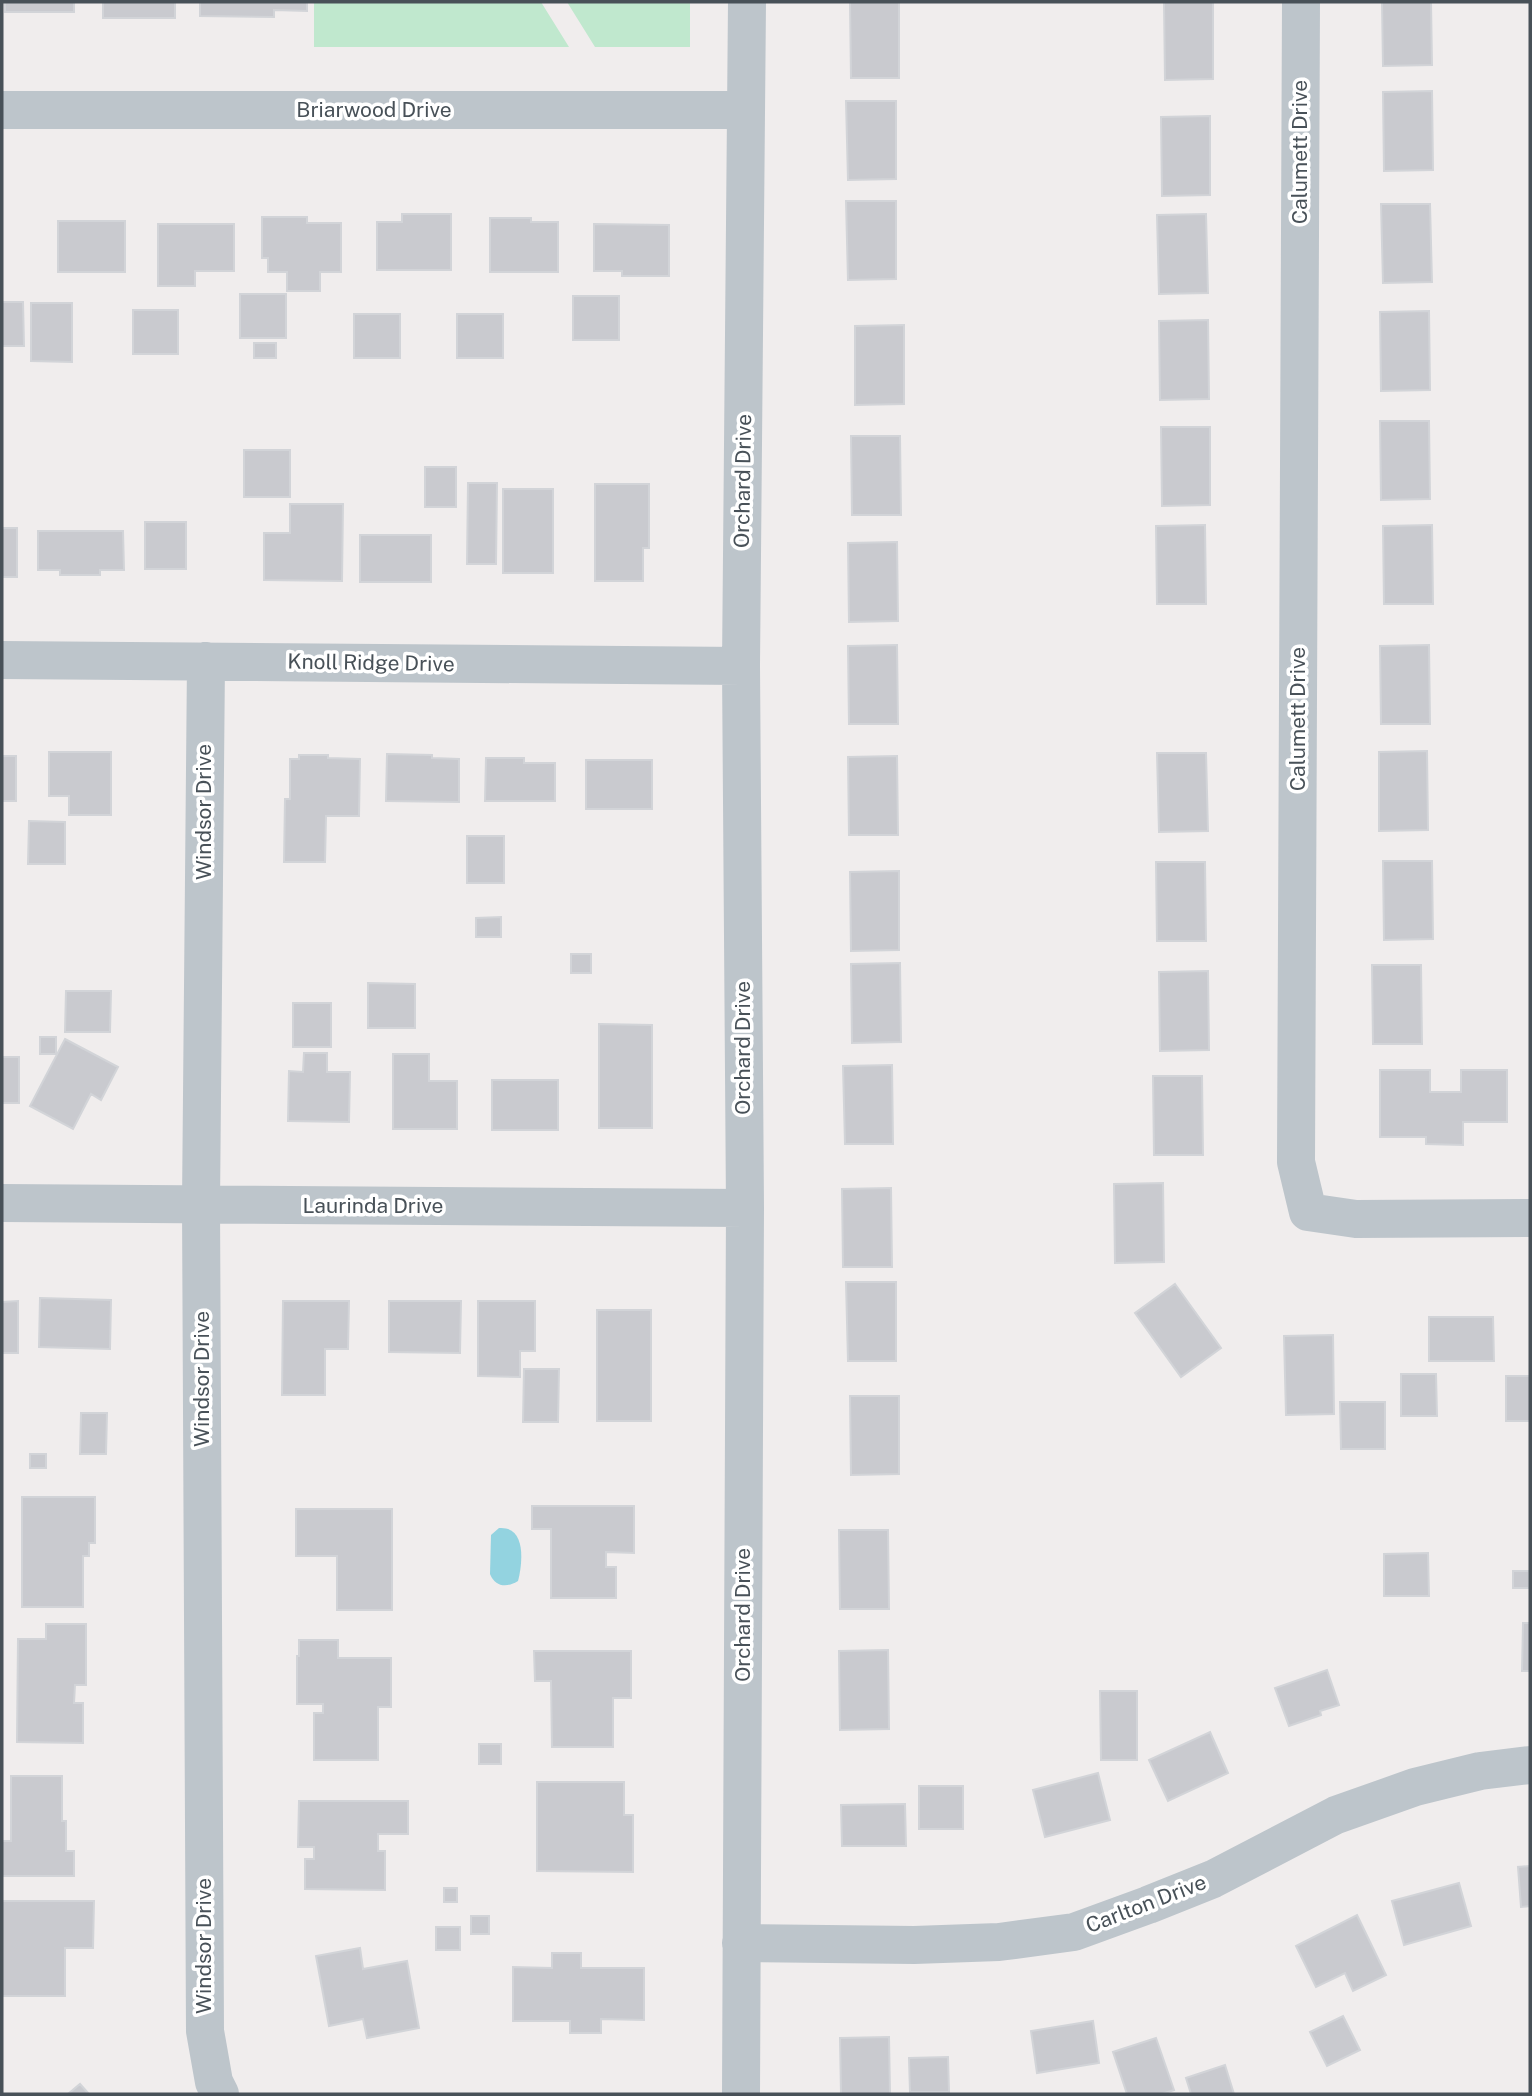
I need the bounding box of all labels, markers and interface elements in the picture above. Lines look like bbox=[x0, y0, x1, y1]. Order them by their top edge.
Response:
street label: Calumett Drive bbox=[1287, 80, 1312, 224]
street label: Briarwood Drive bbox=[296, 97, 452, 122]
street label: Orchard Drive bbox=[729, 414, 756, 548]
street label: Calumett Drive bbox=[1285, 647, 1310, 791]
street label: Knoll Ridge Drive bbox=[287, 649, 455, 676]
street label: Windsor Drive bbox=[191, 744, 216, 880]
street label: Orchard Drive bbox=[730, 981, 755, 1115]
street label: Laurinda Drive bbox=[303, 1193, 443, 1218]
street label: Windsor Drive bbox=[189, 1311, 214, 1447]
street label: Orchard Drive bbox=[730, 1548, 755, 1682]
street label: Carlton Drive bbox=[1082, 1869, 1210, 1938]
street label: Windsor Drive bbox=[191, 1878, 216, 2014]

